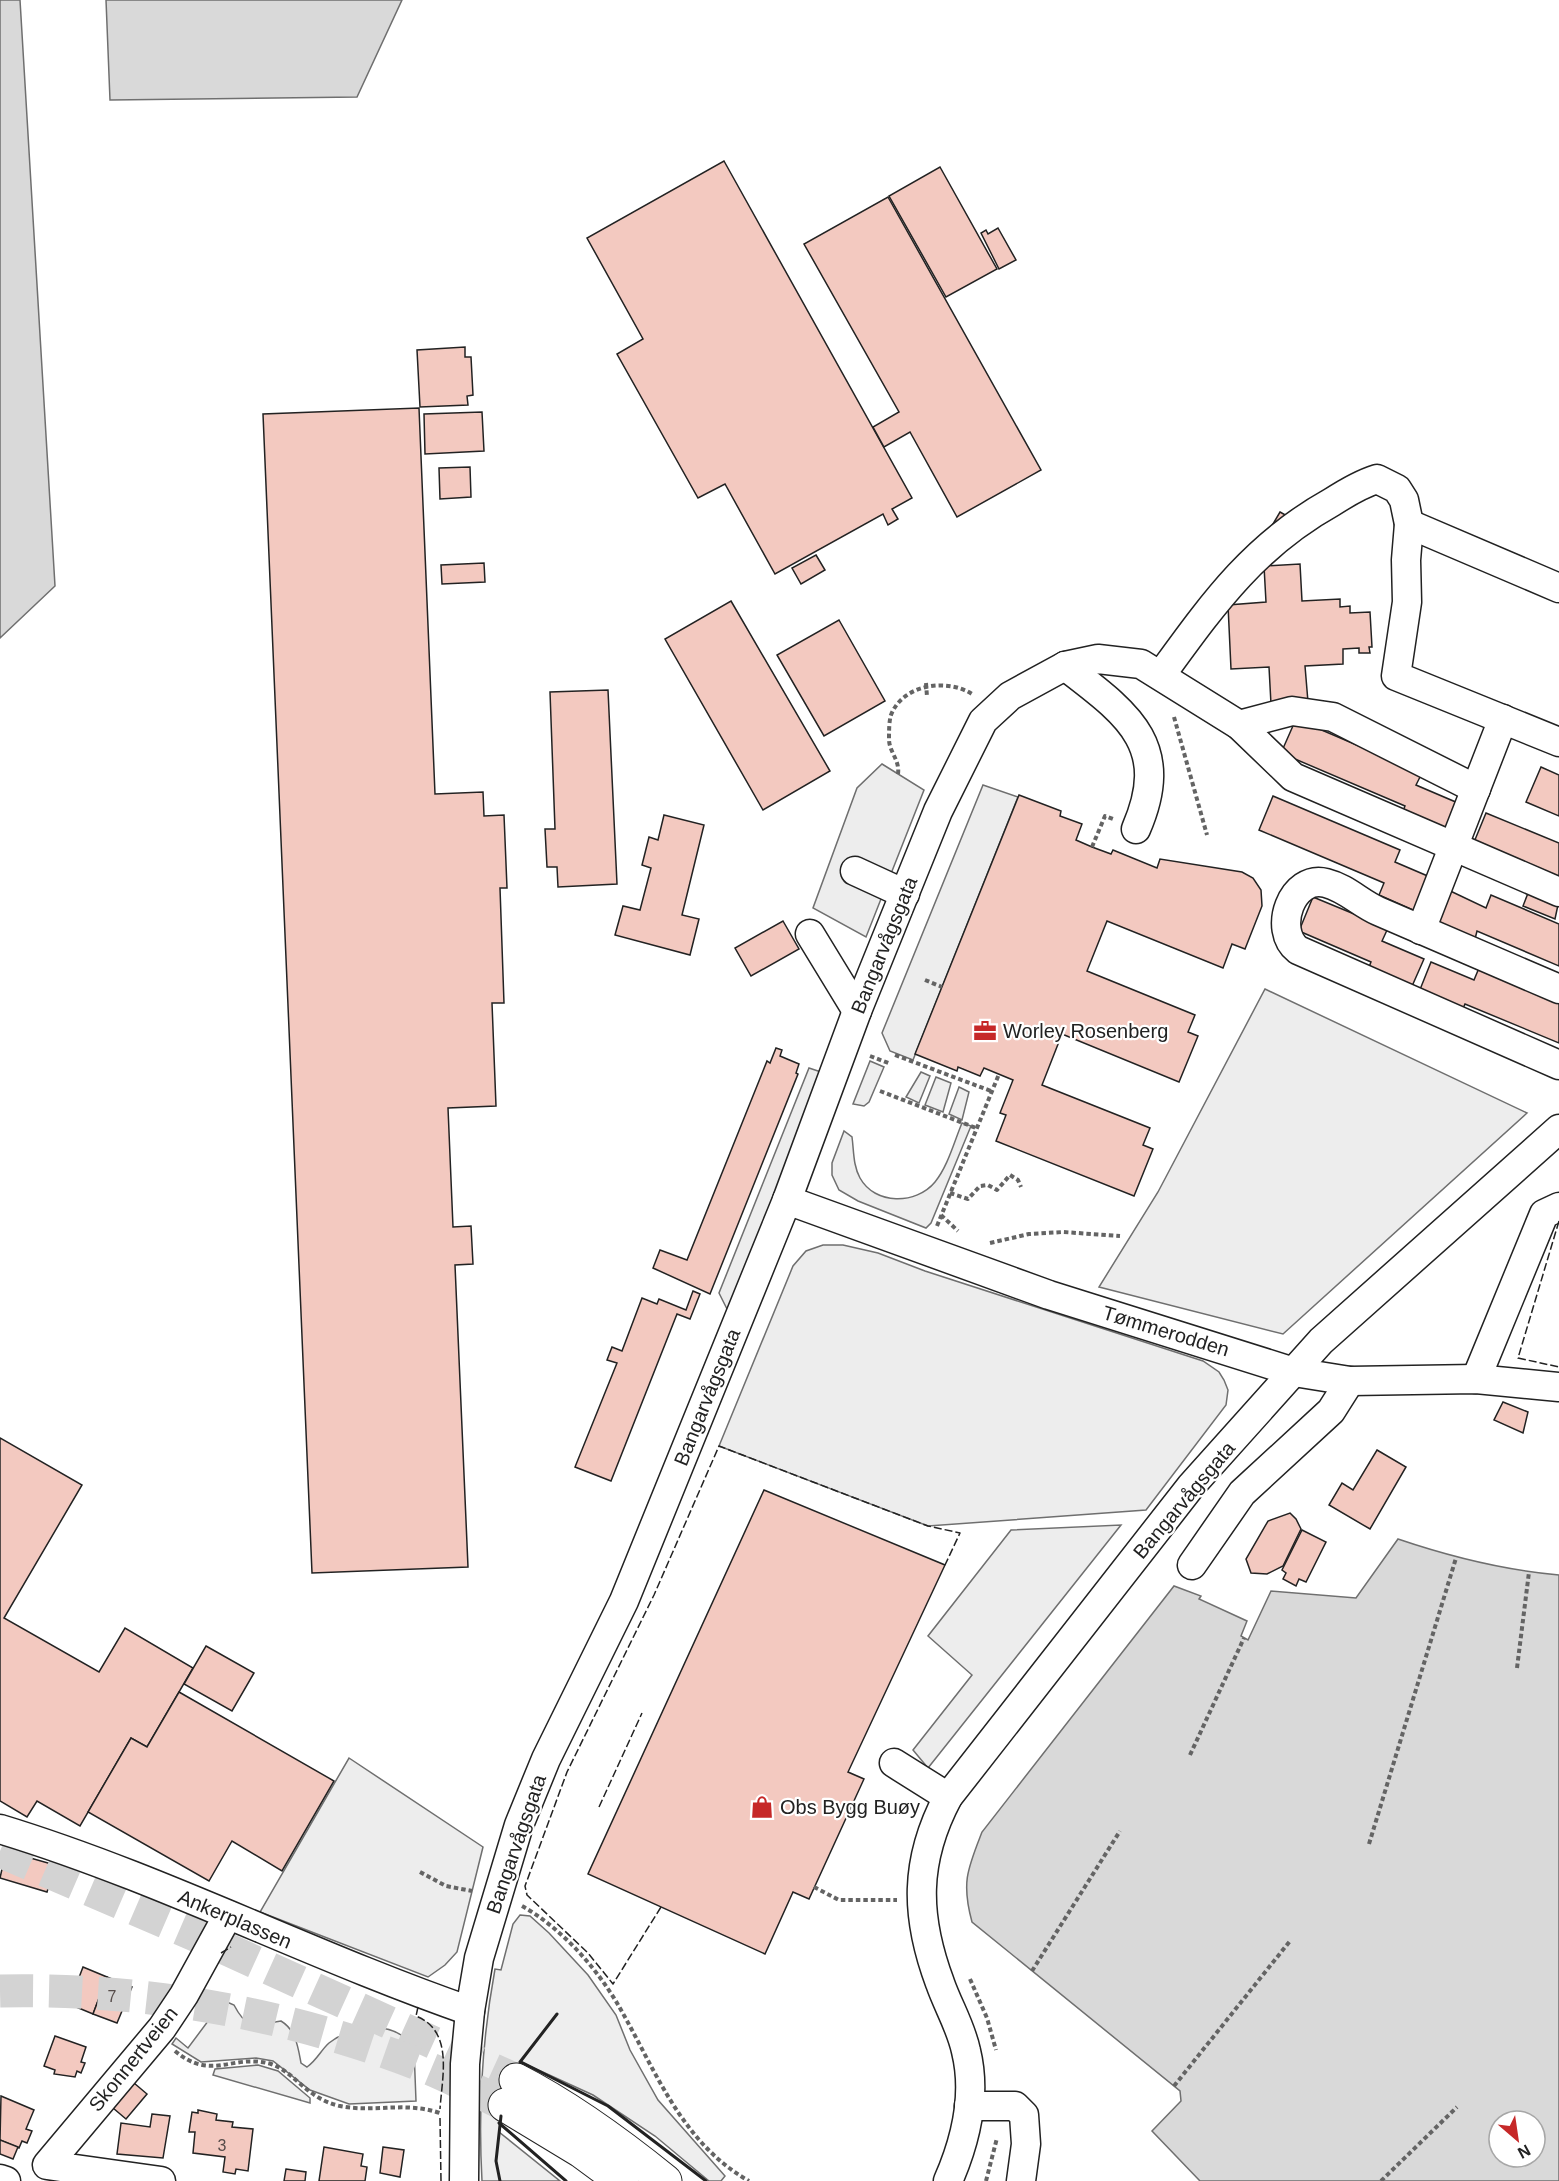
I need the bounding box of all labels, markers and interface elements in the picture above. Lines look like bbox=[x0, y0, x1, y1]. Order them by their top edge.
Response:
street label: Bangarvågsgata bbox=[847, 873, 922, 1017]
office icon: Worley Rosenberg bbox=[972, 1018, 998, 1044]
place label: Worley Rosenberg bbox=[1003, 1020, 1168, 1042]
street label: Tømmerodden bbox=[1100, 1301, 1232, 1361]
street label: Bangarvågsgata bbox=[670, 1325, 745, 1469]
street label: Bangarvågsgata bbox=[1129, 1436, 1240, 1563]
street label: Bangarvågsgata bbox=[482, 1771, 550, 1916]
shop icon: Obs Bygg Buøy bbox=[749, 1794, 775, 1820]
place label: Obs Bygg Buøy bbox=[780, 1796, 920, 1818]
street label: Ankerplassen bbox=[175, 1885, 295, 1953]
house number: 7 bbox=[108, 1988, 117, 2005]
street label: Skonnertveien bbox=[84, 2002, 182, 2116]
north arrow bbox=[1487, 2109, 1547, 2169]
house number: 3 bbox=[218, 2137, 227, 2154]
text: N bbox=[1515, 2141, 1533, 2162]

